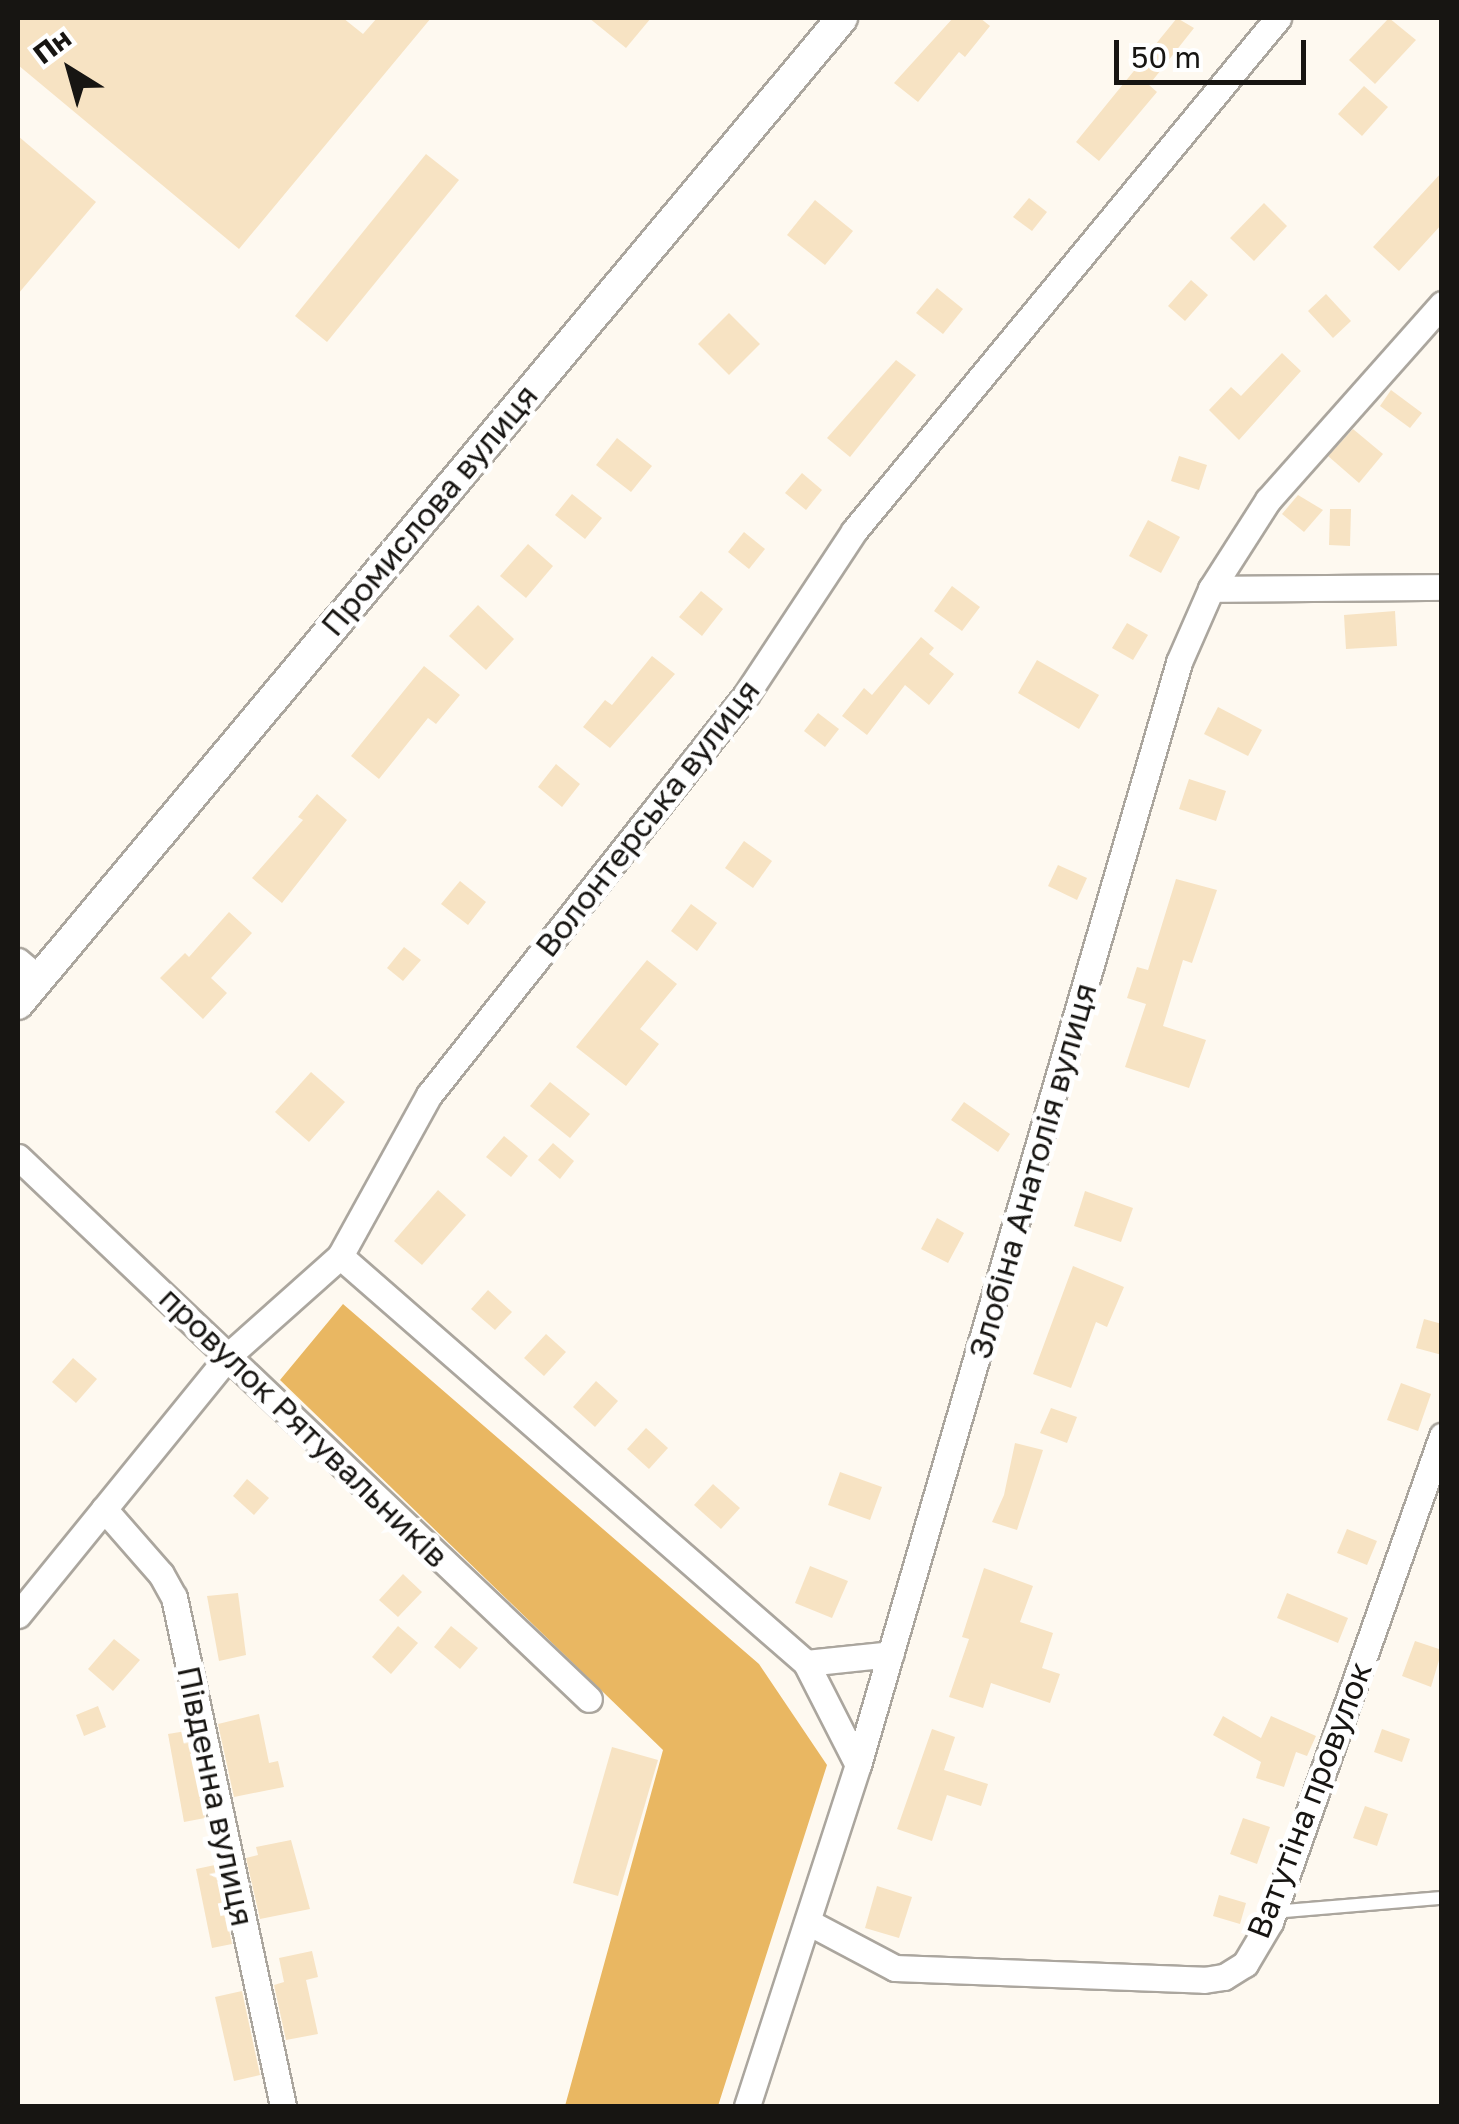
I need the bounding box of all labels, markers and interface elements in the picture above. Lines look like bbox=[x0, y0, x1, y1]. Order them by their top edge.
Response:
north arrow bbox=[20, 20, 120, 120]
scale bar bbox=[1119, 20, 1312, 82]
text: Пн bbox=[27, 21, 77, 70]
text: 50 m bbox=[1131, 39, 1201, 75]
street label: Промислова вулиця bbox=[313, 377, 545, 643]
street label: Волонтерська вулиця bbox=[527, 672, 767, 964]
street label: Злобіна Анатолія вулиця bbox=[960, 979, 1104, 1363]
street label: провулок Рятувальників bbox=[152, 1279, 456, 1575]
street label: Ватутіна провулок bbox=[1239, 1656, 1379, 1944]
street label: Південна вулиця bbox=[170, 1662, 262, 1930]

